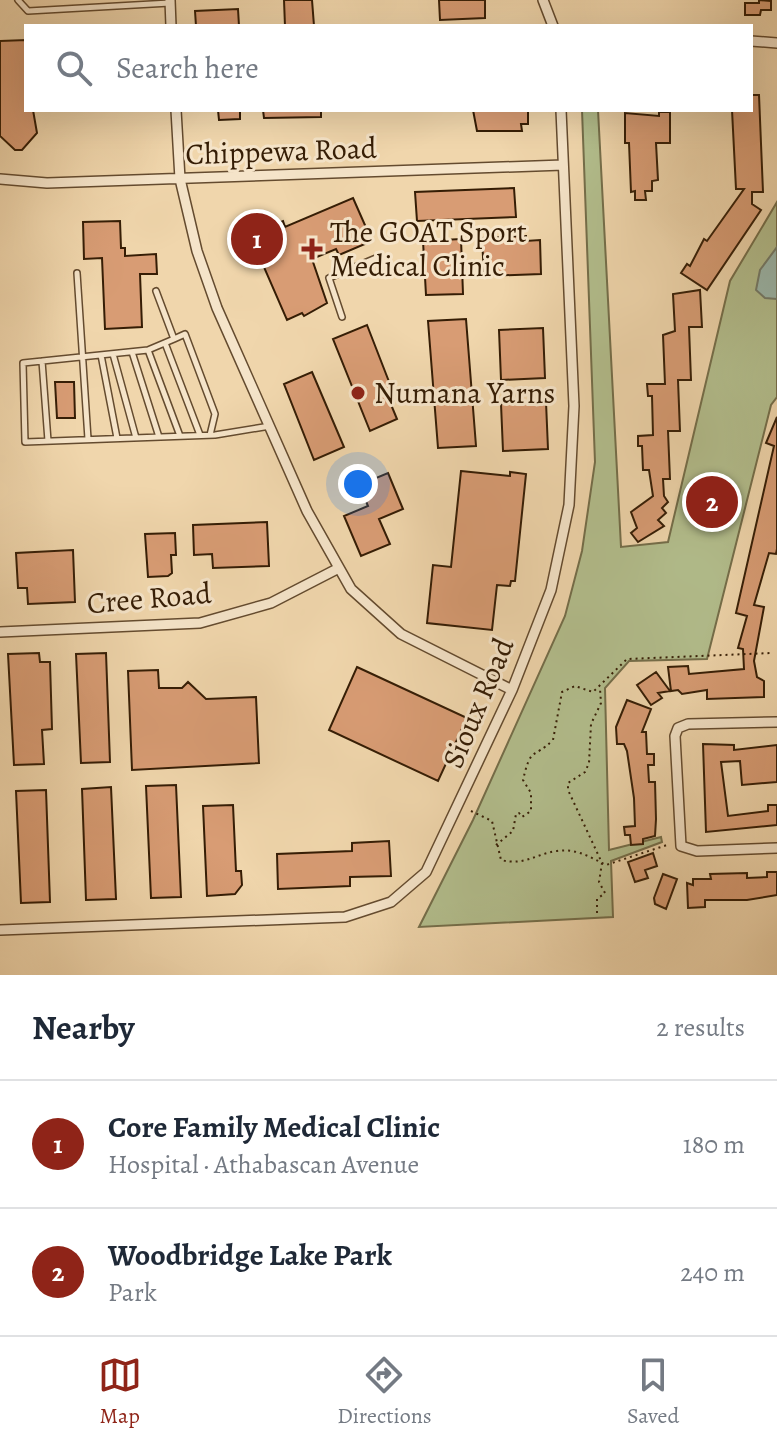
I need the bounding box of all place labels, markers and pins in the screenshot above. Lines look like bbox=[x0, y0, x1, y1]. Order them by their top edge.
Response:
pin: 1 bbox=[231, 209, 283, 269]
place label: The GOAT Sport Medical Clinic bbox=[330, 212, 527, 286]
marker: The GOAT Sport Medical Clinic bbox=[301, 238, 323, 260]
place label: Numana Yarns bbox=[374, 373, 555, 413]
marker: Numana Yarns bbox=[349, 384, 367, 402]
pin: 2 bbox=[686, 472, 738, 532]

